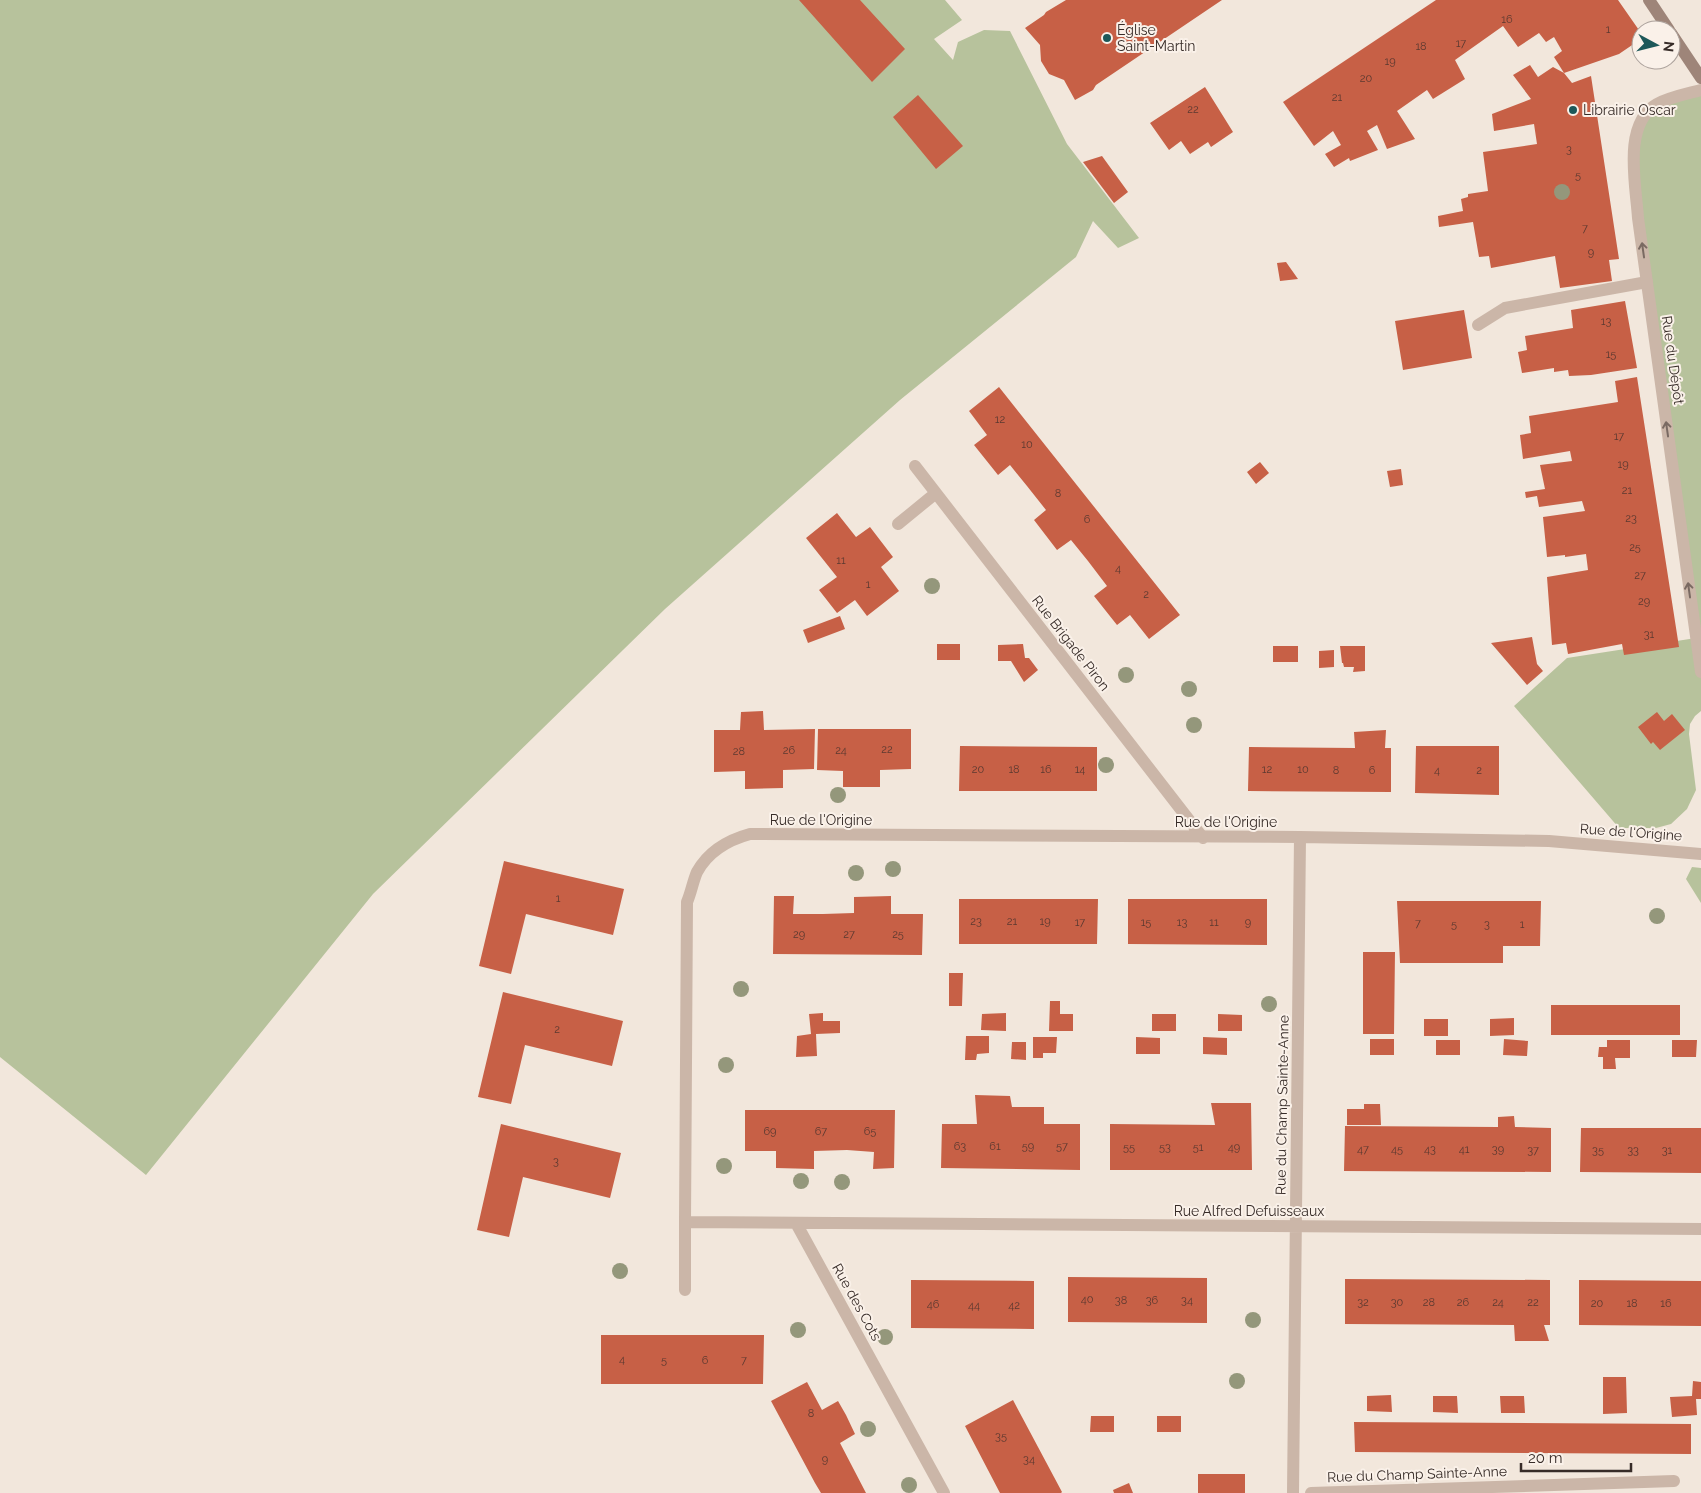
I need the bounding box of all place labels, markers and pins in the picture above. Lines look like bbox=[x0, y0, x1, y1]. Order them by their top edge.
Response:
place label: Église Saint-Martin bbox=[1117, 21, 1196, 54]
marker: Église Saint-Martin bbox=[1101, 32, 1113, 44]
place label: Librairie Oscar bbox=[1583, 102, 1676, 118]
marker: Librairie Oscar bbox=[1567, 104, 1579, 116]

